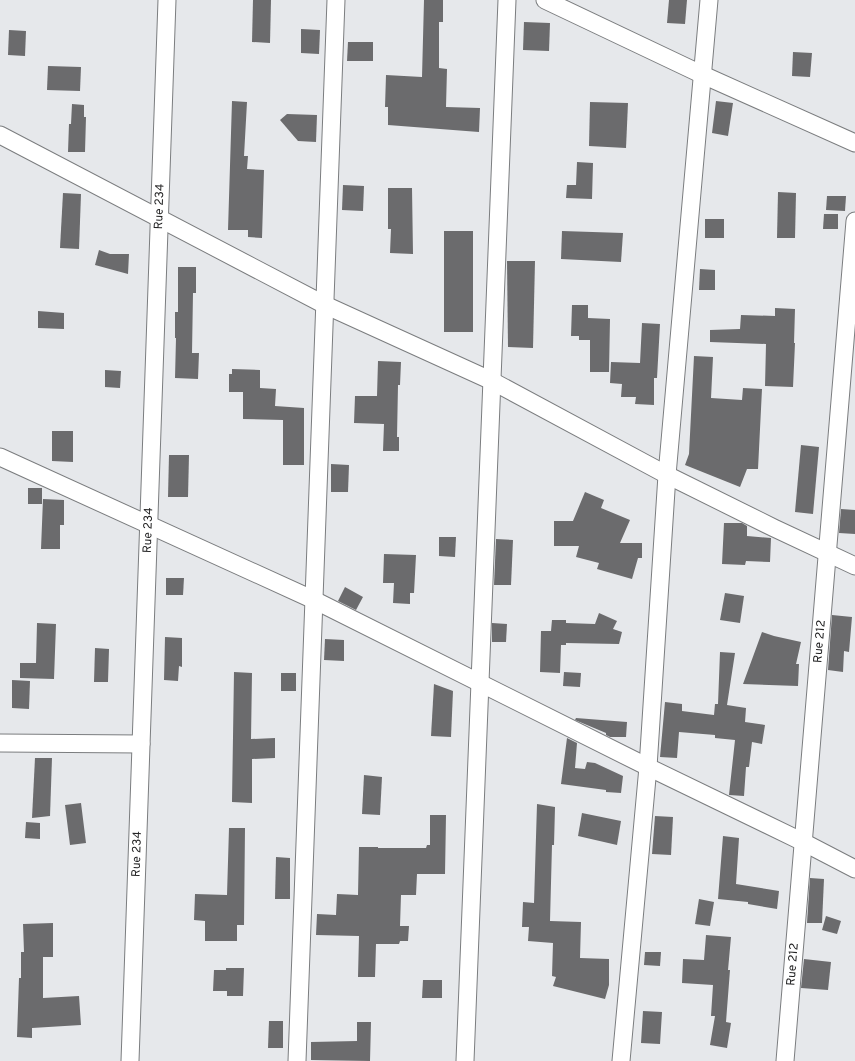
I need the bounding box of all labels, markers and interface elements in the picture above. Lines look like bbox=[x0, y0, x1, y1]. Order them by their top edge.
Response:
street label: Rue 234 bbox=[151, 183, 169, 230]
street label: Rue 234 bbox=[140, 507, 157, 554]
street label: Rue 212 bbox=[810, 619, 830, 664]
street label: Rue 234 bbox=[128, 831, 146, 877]
street label: Rue 212 bbox=[783, 942, 803, 986]

